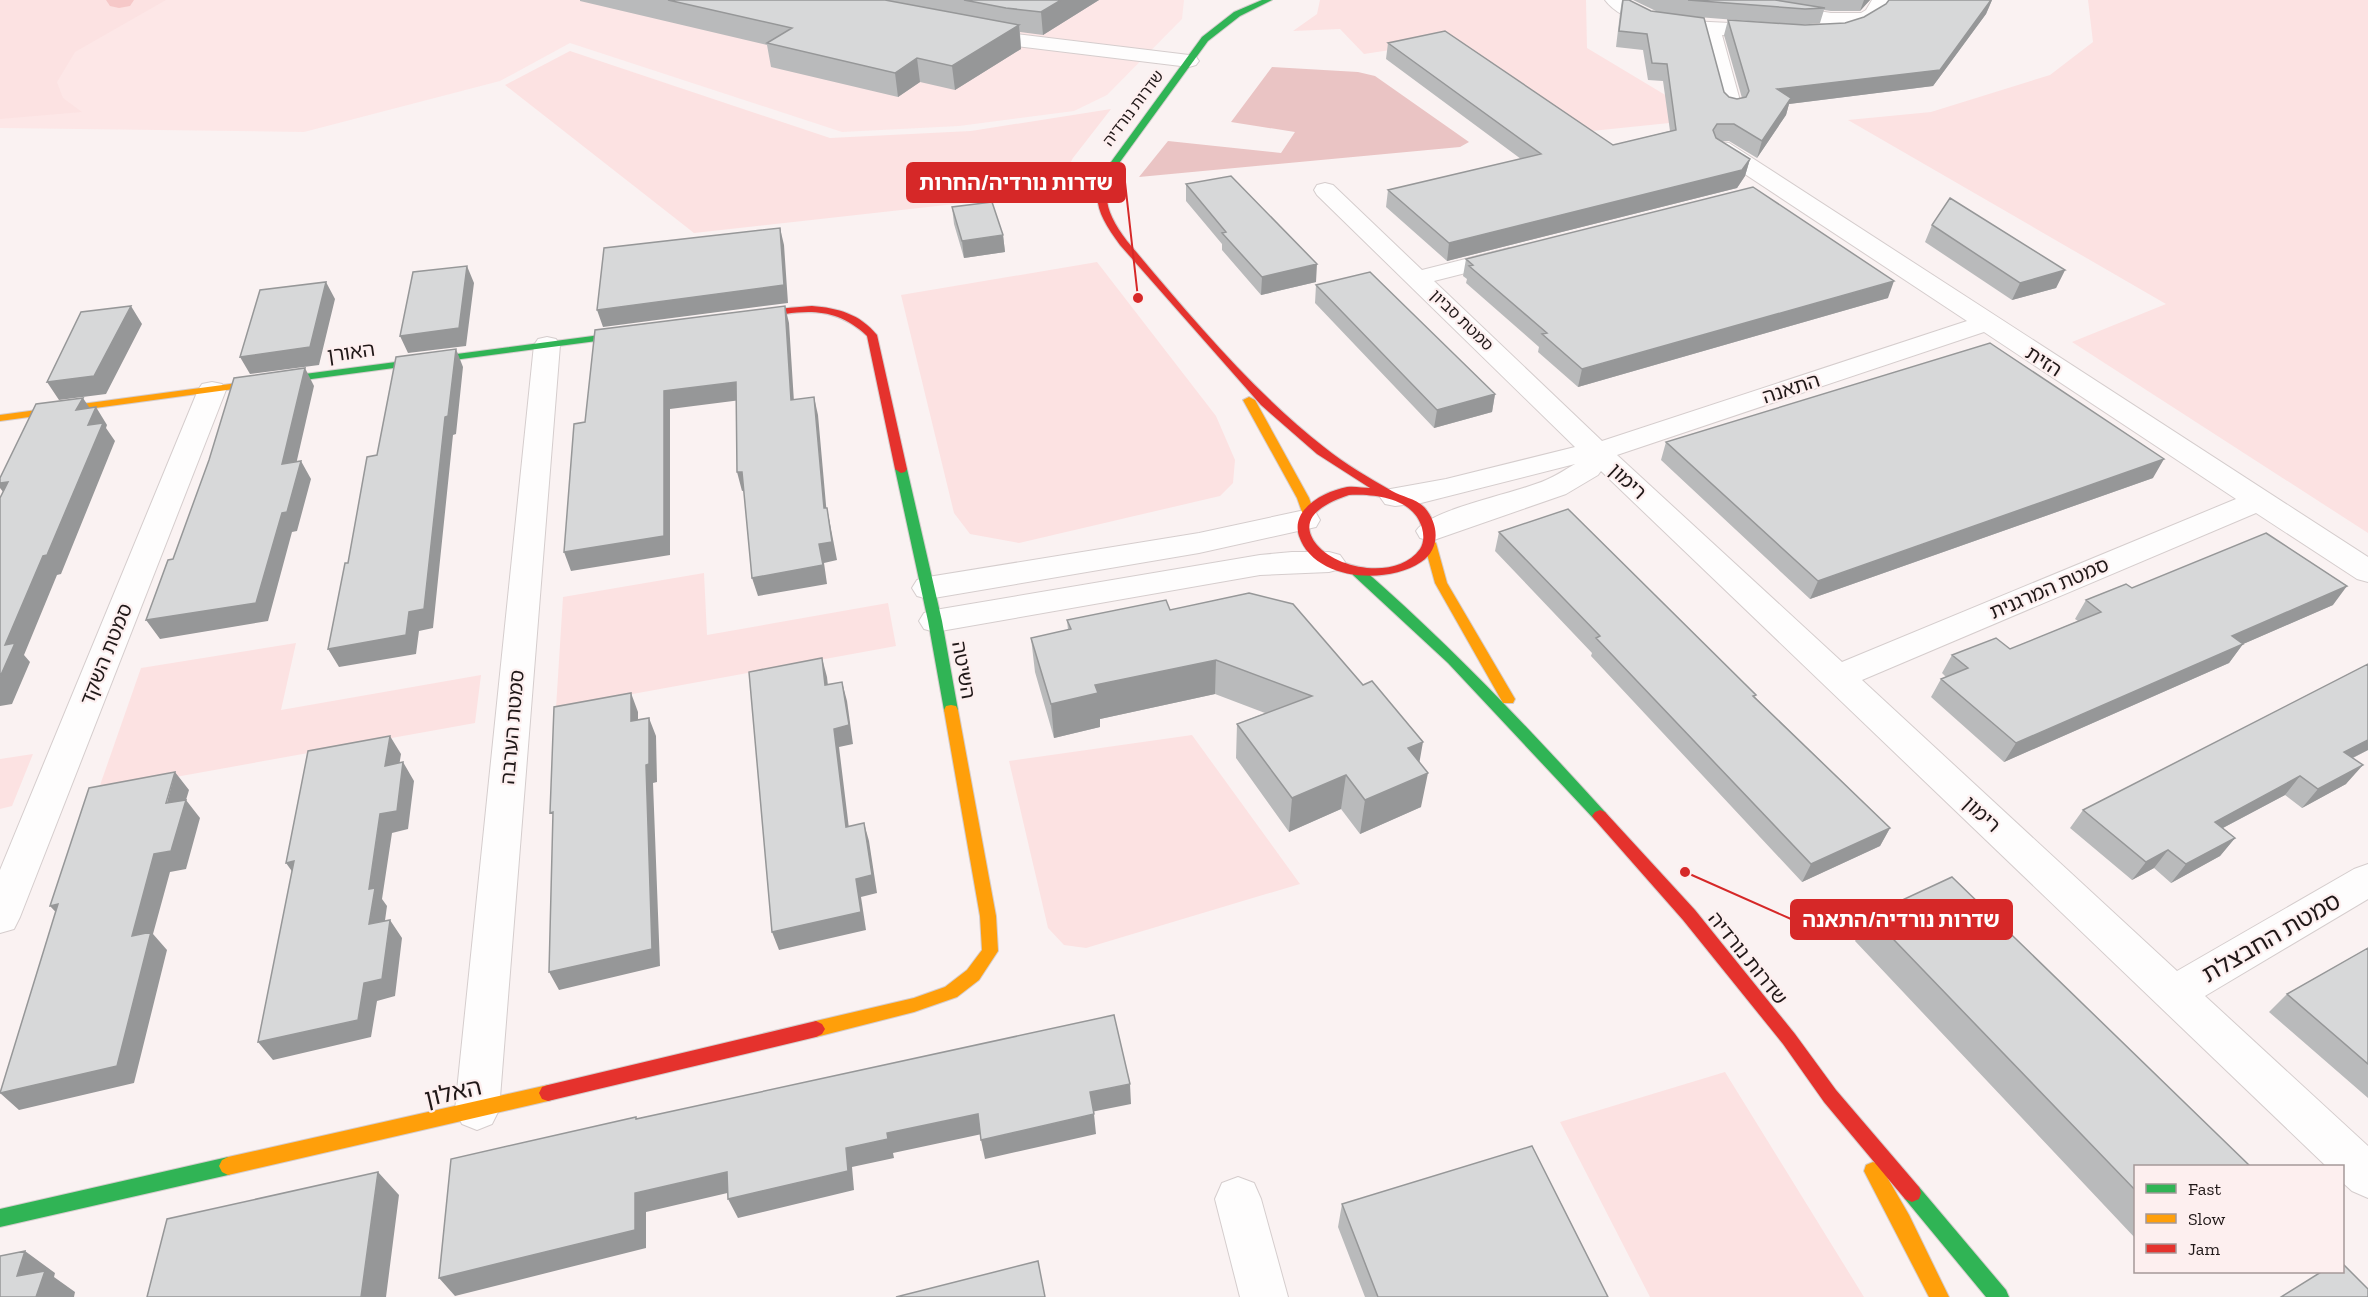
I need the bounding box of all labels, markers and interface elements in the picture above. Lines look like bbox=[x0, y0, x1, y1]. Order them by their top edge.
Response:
street label: שדרות נורדיה bbox=[1098, 66, 1168, 150]
callout: שדרות נורדיה/החרות bbox=[907, 163, 1125, 202]
text: שדרות נורדיה/החרות bbox=[919, 170, 1113, 195]
street label: סמטת סביון bbox=[1427, 285, 1497, 355]
street label: האורן bbox=[326, 337, 376, 367]
street label: הזית bbox=[2021, 340, 2067, 382]
street label: התאנה bbox=[1759, 367, 1823, 409]
street label: רימון bbox=[1604, 458, 1652, 504]
street label: סמטת המרגנית bbox=[1986, 552, 2112, 624]
street label: סמטת השקד bbox=[75, 600, 137, 708]
street label: השיטה bbox=[947, 639, 981, 701]
street label: סמטת הערבה bbox=[495, 669, 529, 785]
street label: רימון bbox=[1958, 791, 2006, 837]
street label: סמטת החבצלת bbox=[2197, 886, 2345, 988]
callout: שדרות נורדיה/התאנה bbox=[1791, 900, 2012, 939]
street label: שדרות נורדיה bbox=[1703, 907, 1793, 1009]
text: שדרות נורדיה/התאנה bbox=[1802, 907, 2000, 932]
street label: האלון bbox=[422, 1071, 484, 1113]
legend bbox=[2134, 1165, 2344, 1273]
text: Fast bbox=[2188, 1178, 2221, 1200]
text: Slow bbox=[2188, 1208, 2225, 1230]
text: Jam bbox=[2188, 1238, 2220, 1260]

